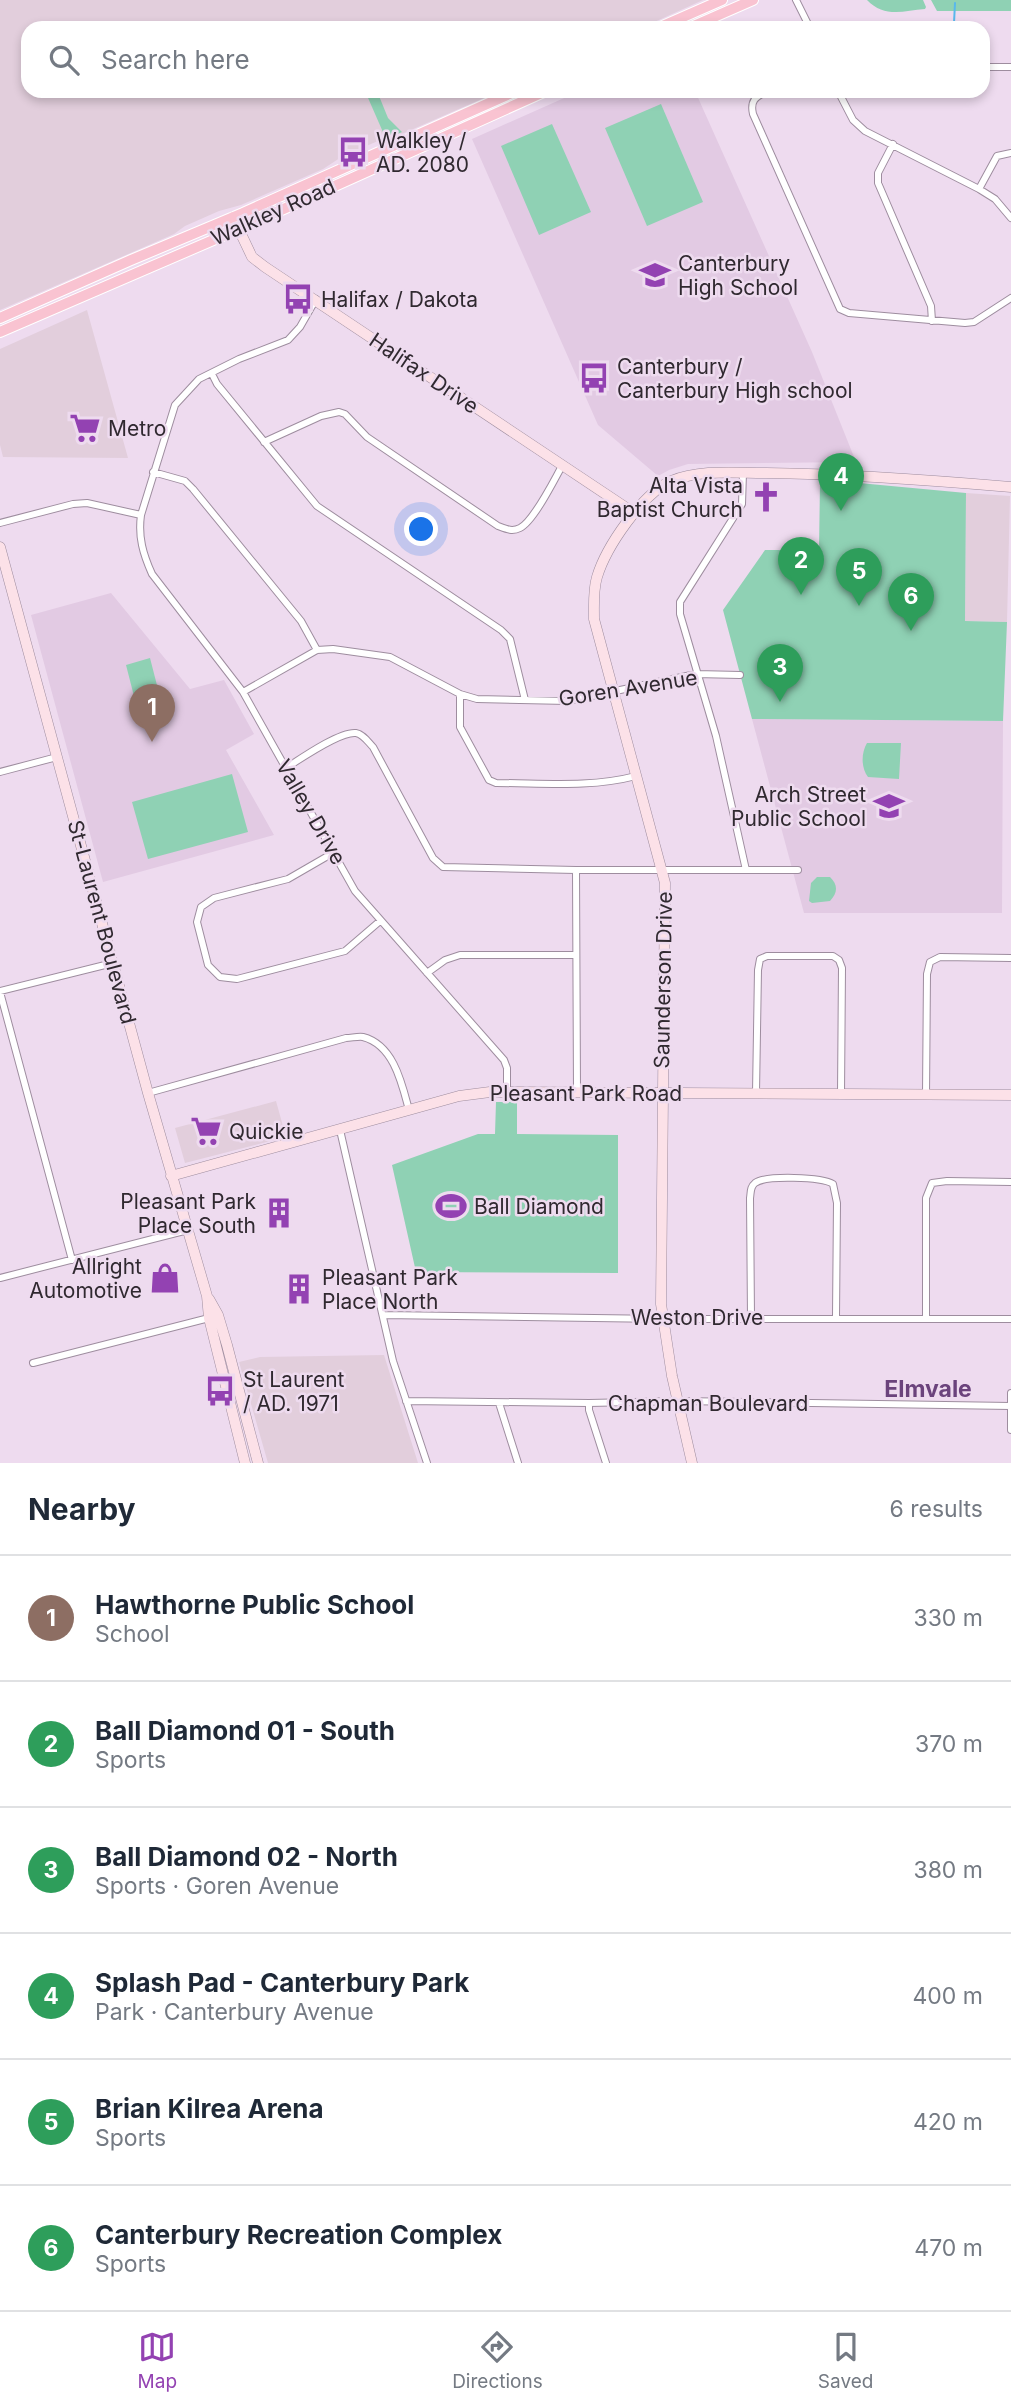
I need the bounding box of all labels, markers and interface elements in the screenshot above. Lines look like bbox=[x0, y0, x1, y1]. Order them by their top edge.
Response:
search box bbox=[21, 21, 990, 98]
icon: search bbox=[45, 41, 83, 79]
text: Search here bbox=[101, 44, 250, 75]
place label: Walkley / AD. 2080 bbox=[376, 128, 469, 177]
bus stop icon: Walkley / AD. 2080 bbox=[336, 135, 370, 169]
street label: Walkley Road bbox=[207, 173, 339, 251]
place label: Canterbury High School bbox=[678, 251, 798, 300]
school or university icon: Canterbury High School bbox=[638, 258, 672, 292]
bus stop icon: Halifax / Dakota bbox=[281, 282, 315, 316]
place label: Halifax / Dakota bbox=[321, 287, 478, 312]
street label: Halifax Drive bbox=[365, 327, 483, 419]
place label: Canterbury / Canterbury High school bbox=[617, 354, 853, 403]
bus stop icon: Canterbury / Canterbury High school bbox=[577, 361, 611, 395]
supermarket icon: Metro bbox=[68, 411, 102, 445]
place label: Metro bbox=[108, 416, 166, 441]
pin: 4 bbox=[818, 453, 864, 511]
place label: Alta Vista Baptist Church bbox=[597, 473, 743, 522]
church icon: Alta Vista Baptist Church bbox=[749, 480, 783, 514]
your location bbox=[404, 512, 438, 546]
pin: 2 bbox=[778, 537, 824, 595]
pin: 5 bbox=[836, 548, 882, 606]
pin: 6 bbox=[888, 573, 934, 631]
pin: 3 bbox=[757, 644, 803, 702]
street label: Goren Avenue bbox=[557, 665, 699, 711]
pin: 1 bbox=[129, 684, 175, 742]
street label: Valley Drive bbox=[271, 755, 351, 869]
place label: Arch Street Public School bbox=[731, 782, 866, 831]
school or university icon: Arch Street Public School bbox=[872, 789, 906, 823]
street label: St-Laurent Boulevard bbox=[63, 817, 141, 1027]
street label: Saunderson Drive bbox=[649, 891, 677, 1069]
street label: Pleasant Park Road bbox=[490, 1081, 682, 1106]
supermarket icon: Quickie bbox=[189, 1114, 223, 1148]
place label: Quickie bbox=[229, 1119, 303, 1144]
place label: Pleasant Park Place South bbox=[120, 1189, 256, 1238]
sports icon: Ball Diamond bbox=[434, 1189, 468, 1223]
place label: Ball Diamond bbox=[474, 1194, 604, 1219]
building icon: Pleasant Park Place South bbox=[262, 1196, 296, 1230]
place label: Allright Automotive bbox=[29, 1254, 142, 1303]
shop icon: Allright Automotive bbox=[148, 1261, 182, 1295]
place label: Pleasant Park Place North bbox=[322, 1265, 458, 1314]
building icon: Pleasant Park Place North bbox=[282, 1272, 316, 1306]
street label: Weston Drive bbox=[631, 1305, 763, 1330]
place label: St Laurent / AD. 1971 bbox=[243, 1367, 345, 1416]
bus stop icon: St Laurent / AD. 1971 bbox=[203, 1374, 237, 1408]
district label: Elmvale bbox=[884, 1375, 972, 1403]
street label: Chapman Boulevard bbox=[608, 1391, 808, 1416]
text: Nearby bbox=[28, 1491, 136, 1527]
text: 6 results bbox=[889, 1495, 983, 1523]
text: Hawthorne Public School bbox=[95, 1589, 414, 1620]
text: 1 bbox=[46, 1604, 56, 1632]
text: 330 m bbox=[913, 1604, 983, 1632]
text: School bbox=[95, 1620, 170, 1648]
text: Ball Diamond 01 - South bbox=[95, 1715, 395, 1746]
text: 2 bbox=[44, 1730, 58, 1758]
text: 370 m bbox=[915, 1730, 983, 1758]
text: Sports bbox=[95, 1746, 166, 1774]
text: Ball Diamond 02 - North bbox=[95, 1841, 398, 1872]
text: 3 bbox=[44, 1856, 58, 1884]
text: 380 m bbox=[913, 1856, 983, 1884]
text: Sports · Goren Avenue bbox=[95, 1872, 339, 1900]
text: Splash Pad - Canterbury Park bbox=[95, 1967, 469, 1998]
text: 4 bbox=[43, 1982, 59, 2010]
text: 400 m bbox=[913, 1982, 983, 2010]
text: Park · Canterbury Avenue bbox=[95, 1998, 374, 2026]
text: Brian Kilrea Arena bbox=[95, 2093, 324, 2124]
text: 5 bbox=[44, 2108, 58, 2136]
text: 420 m bbox=[913, 2108, 983, 2136]
text: Sports bbox=[95, 2124, 166, 2152]
text: Canterbury Recreation Complex bbox=[95, 2219, 502, 2250]
text: 6 bbox=[44, 2234, 58, 2262]
text: 470 m bbox=[914, 2234, 983, 2262]
text: Sports bbox=[95, 2250, 166, 2278]
tab: Map bbox=[138, 2328, 177, 2393]
tab: Directions bbox=[452, 2328, 543, 2393]
tab: Saved bbox=[818, 2328, 873, 2393]

